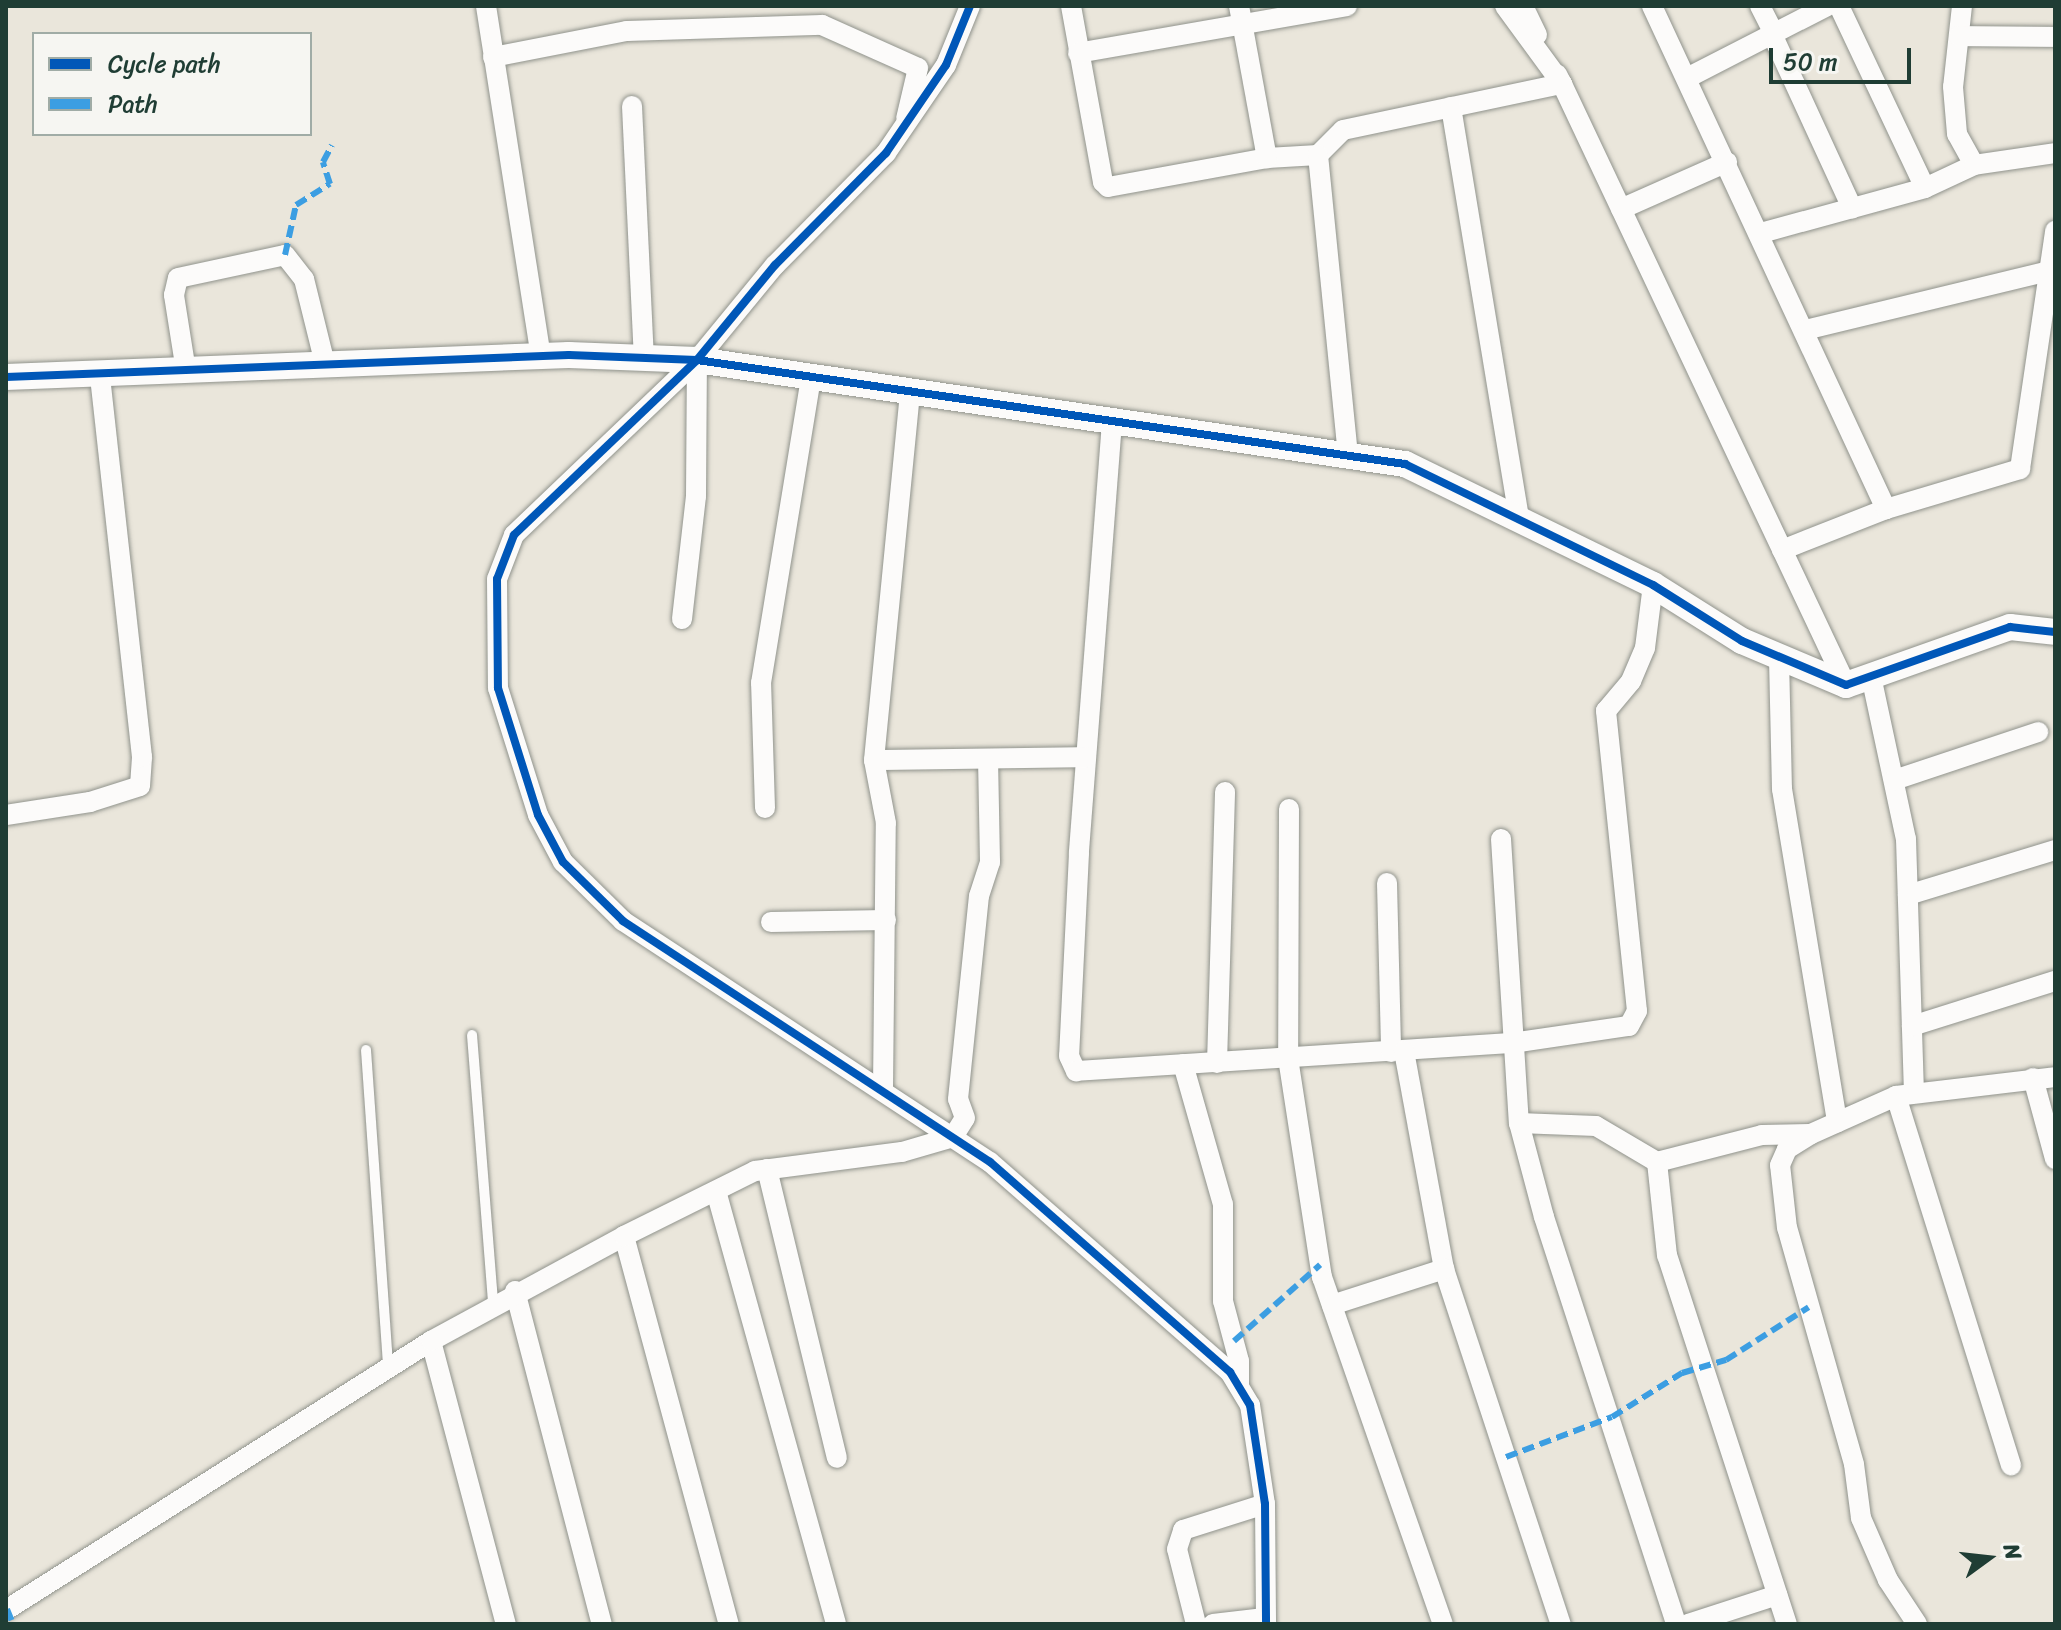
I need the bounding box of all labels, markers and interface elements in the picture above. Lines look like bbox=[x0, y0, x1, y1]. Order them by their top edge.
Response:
legend bbox=[32, 32, 312, 136]
scale bar bbox=[1773, 32, 1915, 82]
text: 50 m bbox=[1783, 41, 1838, 83]
text: Cycle path bbox=[108, 43, 221, 85]
text: Path bbox=[108, 83, 158, 125]
north arrow bbox=[1949, 1518, 2029, 1598]
text: N bbox=[1992, 1539, 2033, 1564]

